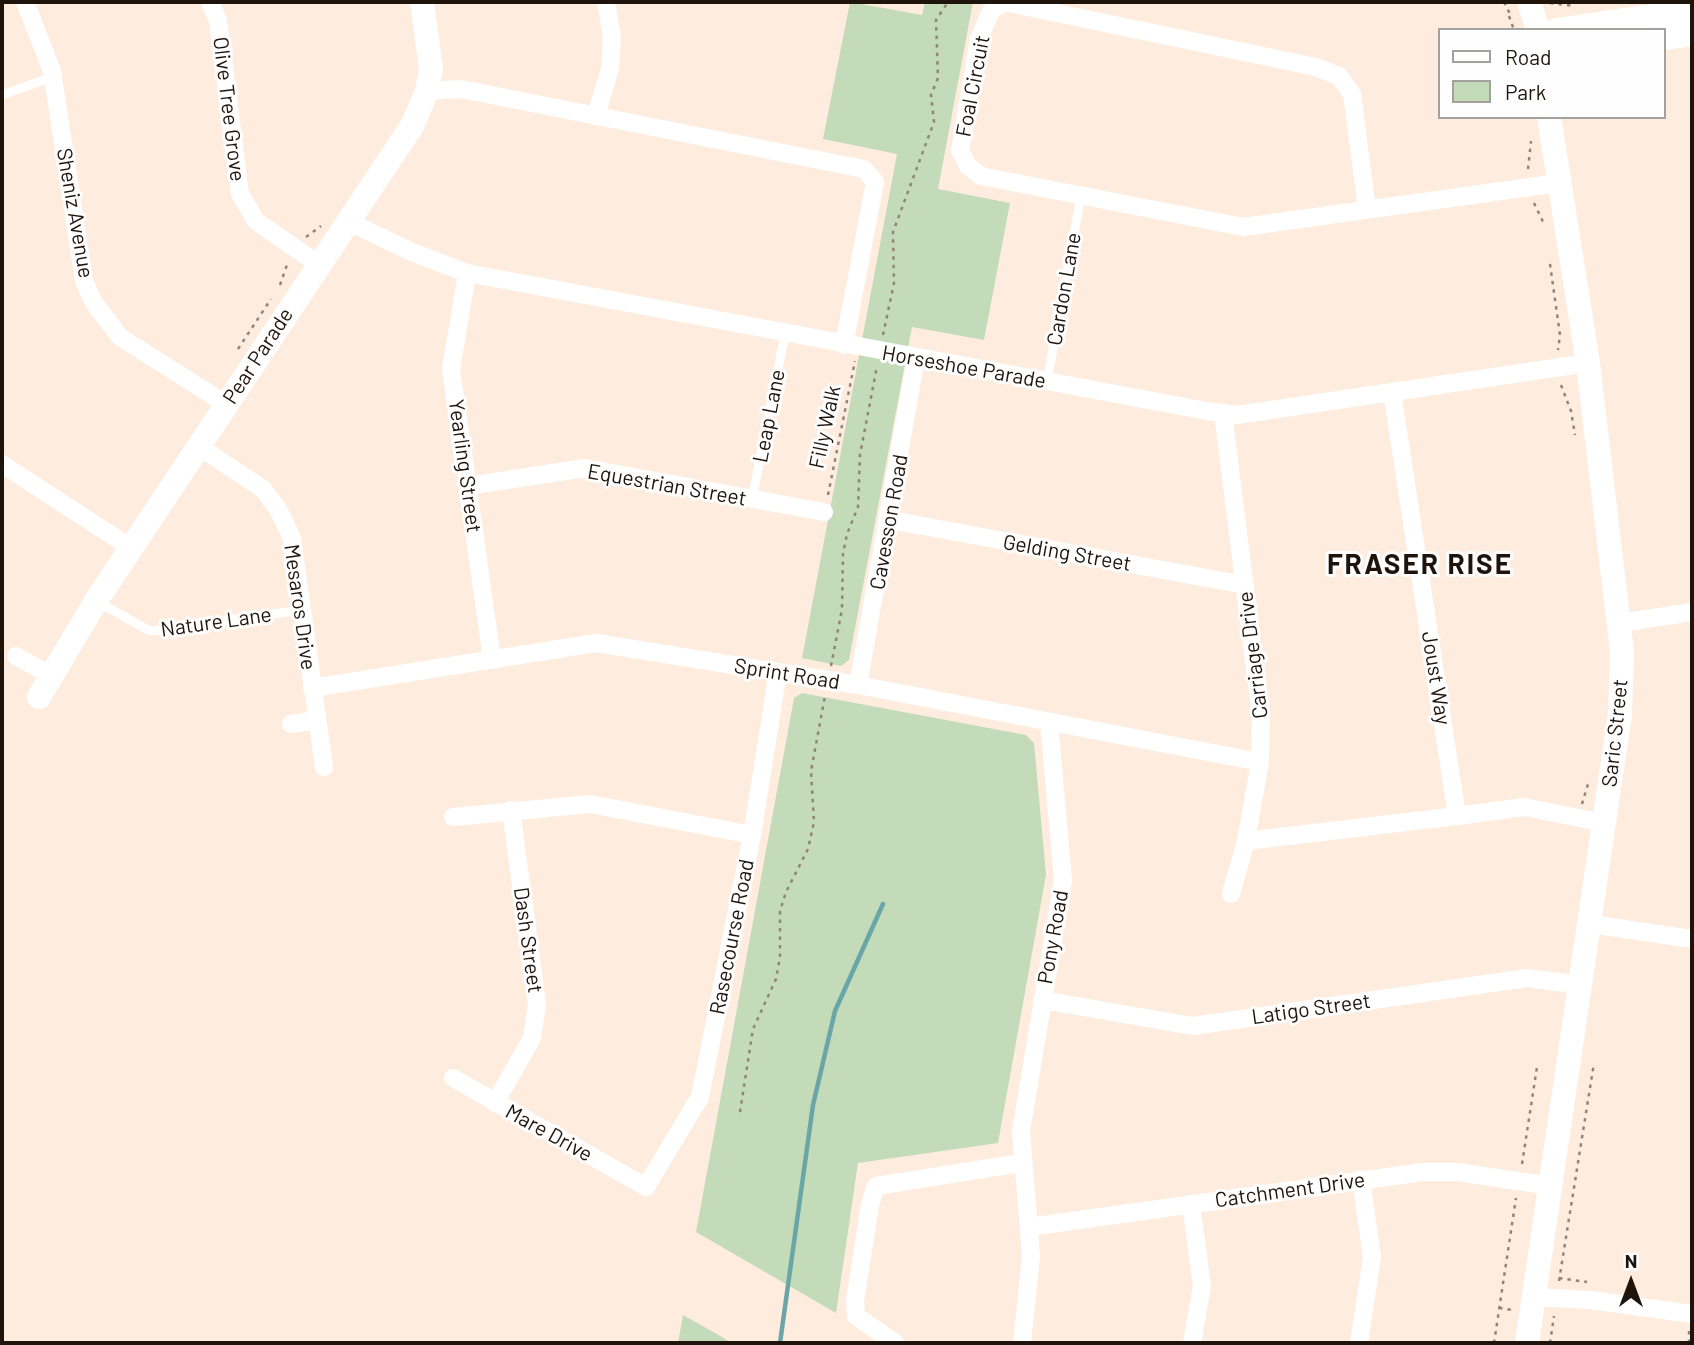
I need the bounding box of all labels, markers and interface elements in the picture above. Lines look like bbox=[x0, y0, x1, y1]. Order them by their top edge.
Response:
legend bbox=[1438, 28, 1666, 119]
street label: Foal Circuit bbox=[951, 33, 995, 139]
street label: Olive Tree Grove bbox=[208, 35, 250, 183]
text: Road bbox=[1505, 44, 1551, 69]
text: Park bbox=[1505, 79, 1546, 104]
street label: Sheniz Avenue bbox=[51, 146, 99, 280]
street label: Cardon Lane bbox=[1042, 231, 1086, 347]
street label: Pear Parade bbox=[218, 303, 298, 409]
street label: Horseshoe Parade bbox=[880, 340, 1048, 394]
street label: Leap Lane bbox=[748, 367, 790, 465]
street label: Filly Walk bbox=[804, 383, 846, 471]
street label: Yearling Street bbox=[443, 398, 487, 534]
street label: Cavesson Road bbox=[865, 452, 913, 592]
street label: Equestrian Street bbox=[586, 459, 748, 511]
street label: Gelding Street bbox=[1001, 529, 1133, 577]
street label: Mesaros Drive bbox=[279, 542, 321, 672]
district label: FRASER RISE bbox=[1328, 548, 1512, 582]
street label: Carriage Drive bbox=[1233, 590, 1273, 720]
street label: Nature Lane bbox=[159, 602, 273, 642]
street label: Joust Way bbox=[1416, 629, 1456, 727]
street label: Sprint Road bbox=[732, 653, 842, 695]
street label: Saric Street bbox=[1597, 678, 1633, 788]
street label: Rasecourse Road bbox=[705, 857, 759, 1017]
street label: Dash Street bbox=[508, 885, 548, 995]
street label: Pony Road bbox=[1032, 888, 1074, 986]
street label: Latigo Street bbox=[1250, 988, 1372, 1030]
street label: Mare Drive bbox=[501, 1099, 597, 1167]
street label: Catchment Drive bbox=[1213, 1167, 1367, 1213]
north arrow bbox=[1596, 1247, 1666, 1317]
text: N bbox=[1625, 1249, 1637, 1272]

